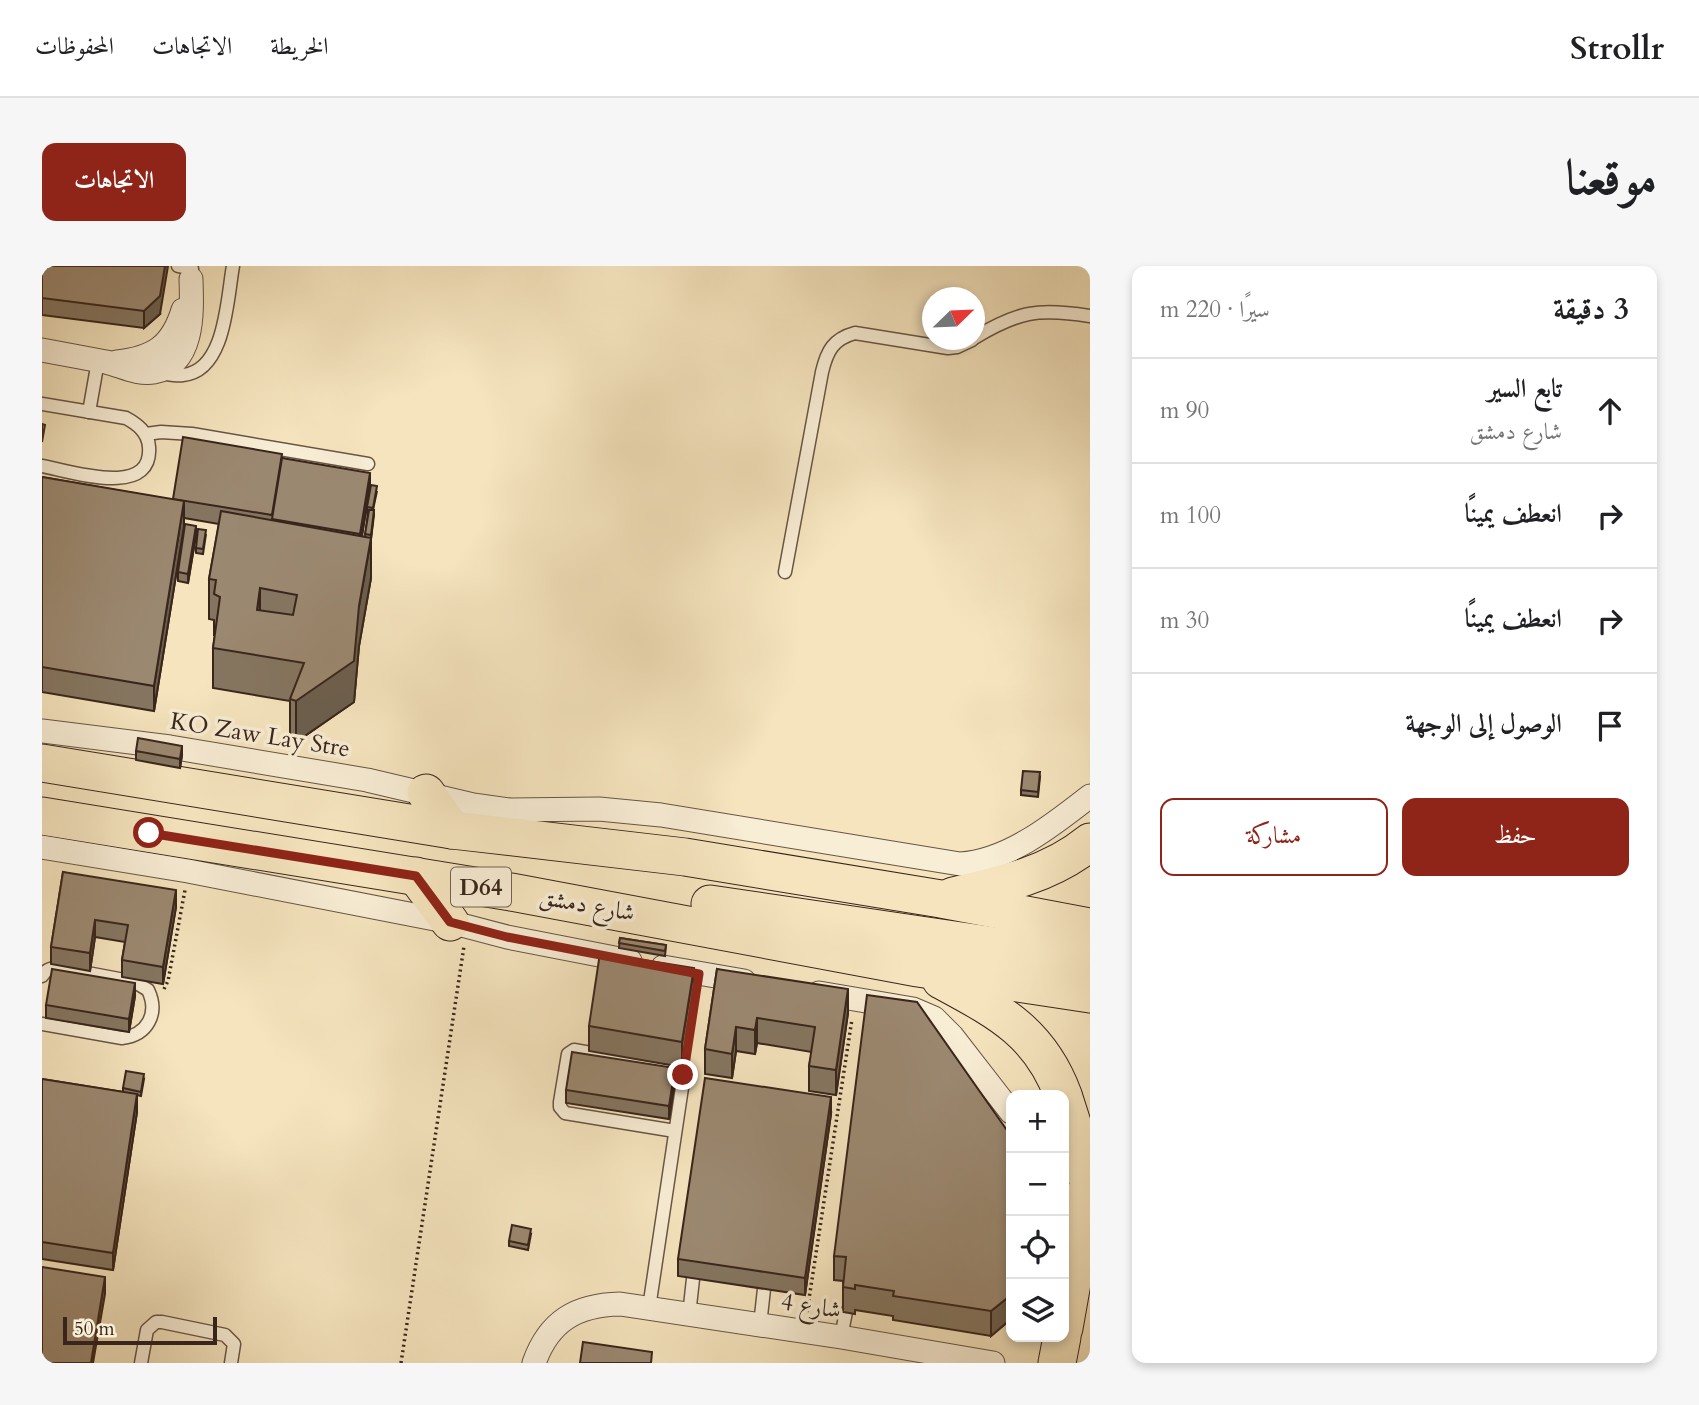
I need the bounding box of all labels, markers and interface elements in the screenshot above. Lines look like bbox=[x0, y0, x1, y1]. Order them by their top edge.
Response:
text: Strollr bbox=[1570, 26, 1664, 71]
text: المحفوظات bbox=[35, 30, 114, 63]
text: الاتجاهات bbox=[152, 30, 232, 63]
text: الخريطة bbox=[270, 30, 329, 63]
button: الاتجاهات bbox=[42, 143, 186, 221]
text: موقعنا bbox=[1565, 145, 1657, 212]
north arrow bbox=[922, 287, 985, 350]
text: 3 دقيقة bbox=[1553, 289, 1629, 330]
text: سيرًا · 220 m bbox=[1160, 294, 1270, 325]
text: تابع السير bbox=[1487, 371, 1562, 406]
icon: ahead bbox=[1591, 392, 1629, 430]
text: 90 m bbox=[1160, 395, 1209, 426]
text: شارع دمشق bbox=[1470, 416, 1562, 447]
text: انعطف يمينًا bbox=[1464, 496, 1562, 531]
icon: right bbox=[1591, 497, 1629, 535]
text: 100 m bbox=[1160, 500, 1221, 531]
text: انعطف يمينًا bbox=[1464, 601, 1562, 636]
icon: right bbox=[1591, 602, 1629, 640]
text: 30 m bbox=[1160, 605, 1209, 636]
street label: KO Zaw Lay Stre bbox=[168, 705, 352, 765]
text: الوصول إلى الوجهة bbox=[1406, 706, 1562, 741]
icon: arrive bbox=[1591, 707, 1629, 745]
button: مشاركة bbox=[1160, 798, 1388, 876]
button: حفظ bbox=[1402, 798, 1629, 876]
route start bbox=[133, 817, 164, 848]
road number: D64 bbox=[451, 867, 511, 906]
street label: شارع دمشق bbox=[536, 880, 637, 933]
route end bbox=[667, 1059, 698, 1090]
map controls bbox=[1006, 1090, 1069, 1342]
button: + bbox=[1006, 1090, 1069, 1153]
button: − bbox=[1006, 1153, 1069, 1216]
button: locate bbox=[1006, 1216, 1069, 1279]
button: layers bbox=[1006, 1279, 1069, 1342]
street label: شارع 4 bbox=[778, 1285, 843, 1330]
scale bar bbox=[63, 1314, 217, 1346]
text: 50 m bbox=[74, 1316, 115, 1342]

